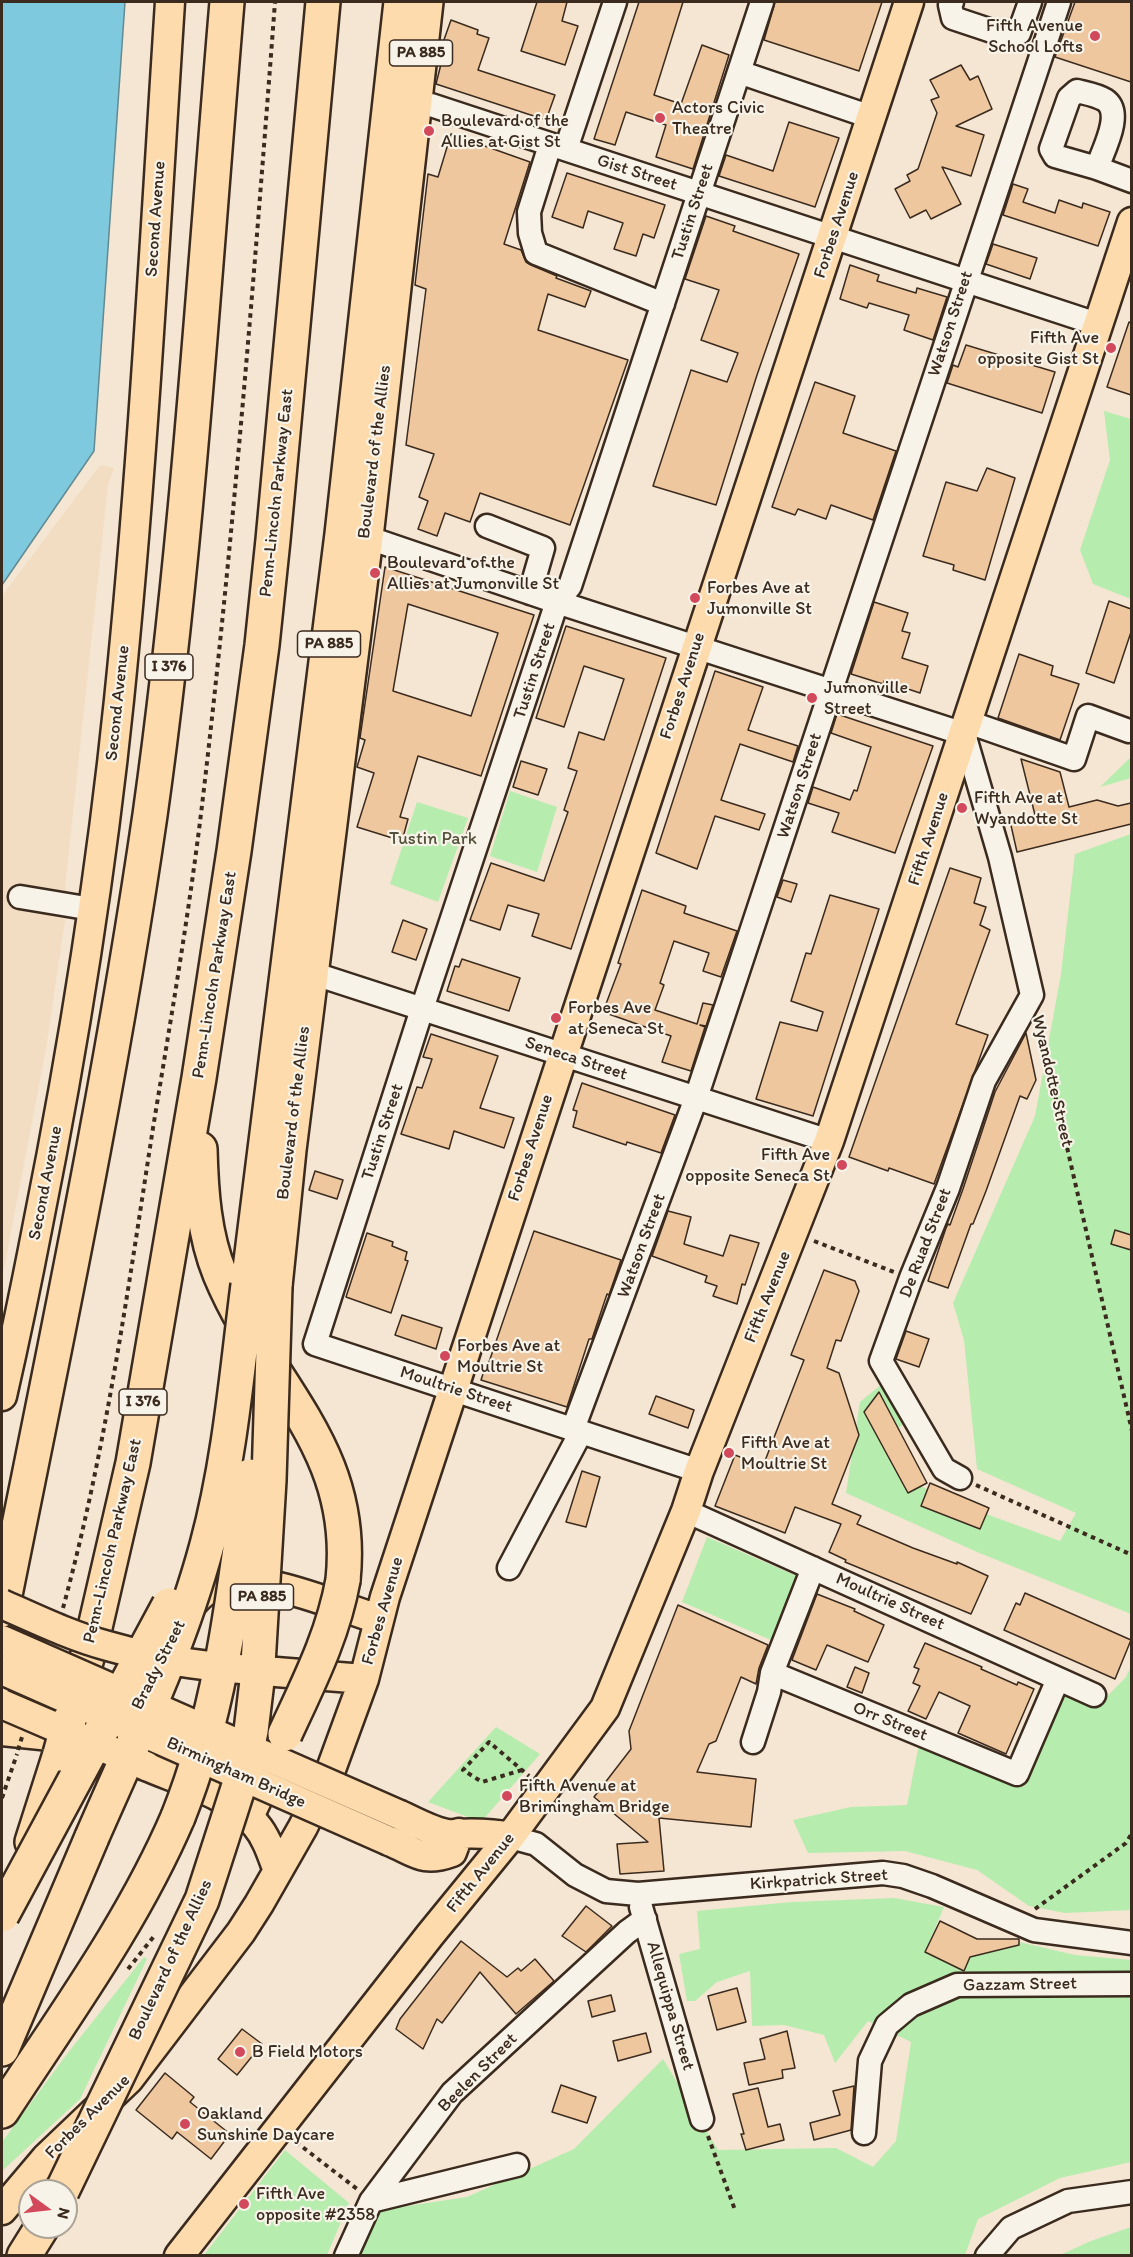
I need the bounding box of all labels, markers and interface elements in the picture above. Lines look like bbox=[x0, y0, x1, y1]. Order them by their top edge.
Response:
place label: Fifth Avenue School Lofts bbox=[986, 15, 1083, 57]
marker: Fifth Avenue School Lofts bbox=[1088, 29, 1102, 43]
road number: PA 885 bbox=[390, 40, 452, 66]
place label: Actors Civic Theatre bbox=[672, 97, 764, 140]
place label: Boulevard of the Allies at Gist St bbox=[441, 110, 569, 152]
marker: Actors Civic Theatre bbox=[653, 111, 667, 125]
marker: Boulevard of the Allies at Gist St bbox=[422, 124, 436, 138]
street label: Gist Street bbox=[594, 150, 680, 196]
street label: Second Avenue bbox=[141, 160, 171, 278]
street label: Tustin Street bbox=[667, 161, 719, 263]
street label: Forbes Avenue bbox=[810, 169, 864, 281]
street label: Watson Street bbox=[924, 268, 978, 380]
place label: Fifth Ave opposite Gist St bbox=[977, 327, 1099, 370]
marker: Fifth Ave opposite Gist St bbox=[1104, 341, 1118, 355]
street label: Boulevard of the Allies bbox=[354, 364, 396, 540]
street label: Penn-Lincoln Parkway East bbox=[255, 388, 299, 598]
place label: Boulevard of the Allies at Jumonville St bbox=[387, 552, 559, 594]
marker: Boulevard of the Allies at Jumonville St bbox=[368, 566, 382, 580]
place label: Forbes Ave at Jumonville St bbox=[707, 577, 812, 620]
marker: Forbes Ave at Jumonville St bbox=[688, 591, 702, 605]
street label: Tustin Street bbox=[509, 620, 561, 722]
street label: Forbes Avenue bbox=[656, 630, 710, 742]
road number: PA 885 bbox=[298, 631, 360, 657]
street label: Second Avenue bbox=[101, 644, 135, 762]
road number: I 376 bbox=[145, 654, 193, 680]
place label: Jumonville Street bbox=[824, 677, 908, 720]
marker: Jumonville Street bbox=[805, 691, 819, 705]
street label: Watson Street bbox=[773, 730, 827, 842]
place label: Fifth Ave at Wyandotte St bbox=[974, 787, 1078, 830]
street label: Fifth Avenue bbox=[904, 789, 954, 889]
marker: Fifth Ave at Wyandotte St bbox=[955, 801, 969, 815]
park label: Tustin Park bbox=[389, 828, 477, 850]
street label: Penn-Lincoln Parkway East bbox=[188, 870, 242, 1080]
place label: Forbes Ave at Seneca St bbox=[568, 997, 664, 1040]
marker: Forbes Ave at Seneca St bbox=[549, 1011, 563, 1025]
street label: Wyandotte Street bbox=[1026, 1013, 1078, 1149]
street label: Boulevard of the Allies bbox=[273, 1025, 315, 1201]
street label: Seneca Street bbox=[522, 1032, 630, 1086]
street label: Tustin Street bbox=[357, 1081, 409, 1183]
street label: Forbes Avenue bbox=[504, 1092, 558, 1204]
street label: Second Avenue bbox=[24, 1124, 68, 1242]
place label: Fifth Ave opposite Seneca St bbox=[685, 1144, 830, 1186]
marker: Fifth Ave opposite Seneca St bbox=[835, 1158, 849, 1172]
street label: De Ruad Street bbox=[895, 1185, 957, 1301]
street label: Watson Street bbox=[613, 1191, 671, 1301]
street label: Fifth Avenue bbox=[740, 1248, 796, 1346]
place label: Forbes Ave at Moultrie St bbox=[457, 1335, 560, 1378]
marker: Forbes Ave at Moultrie St bbox=[438, 1349, 452, 1363]
street label: Moultrie Street bbox=[397, 1362, 515, 1418]
road number: I 376 bbox=[119, 1389, 167, 1415]
place label: Fifth Ave at Moultrie St bbox=[741, 1432, 830, 1474]
street label: Penn-Lincoln Parkway East bbox=[79, 1437, 147, 1645]
marker: Fifth Ave at Moultrie St bbox=[722, 1446, 736, 1460]
street label: Forbes Avenue bbox=[357, 1554, 409, 1668]
street label: Moultrie Street bbox=[832, 1568, 948, 1636]
road number: PA 885 bbox=[230, 1584, 294, 1610]
street label: Brady Street bbox=[127, 1616, 191, 1714]
street label: Orr Street bbox=[850, 1697, 930, 1747]
street label: Birmingham Bridge bbox=[163, 1733, 309, 1813]
place label: Fifth Avenue at Brimingham Bridge bbox=[519, 1775, 669, 1818]
marker: Fifth Avenue at Brimingham Bridge bbox=[500, 1789, 514, 1803]
street label: Fifth Avenue bbox=[442, 1828, 520, 1918]
street label: Kirkpatrick Street bbox=[749, 1864, 889, 1896]
street label: Boulevard of the Allies bbox=[124, 1876, 218, 2044]
street label: Allequippa Street bbox=[641, 1939, 699, 2073]
street label: Gazzam Street bbox=[963, 1973, 1077, 1997]
street label: Beelen Street bbox=[434, 2029, 522, 2117]
place label: B Field Motors bbox=[252, 2041, 363, 2063]
marker: B Field Motors bbox=[233, 2045, 247, 2059]
street label: Forbes Avenue bbox=[41, 2070, 135, 2164]
place label: Oakland Sunshine Daycare bbox=[197, 2103, 335, 2146]
marker: Oakland Sunshine Daycare bbox=[178, 2117, 192, 2131]
north arrow bbox=[18, 2179, 78, 2239]
place label: Fifth Ave opposite #2358 bbox=[256, 2183, 375, 2226]
marker: Fifth Ave opposite #2358 bbox=[237, 2197, 251, 2211]
text: N bbox=[53, 2206, 75, 2221]

